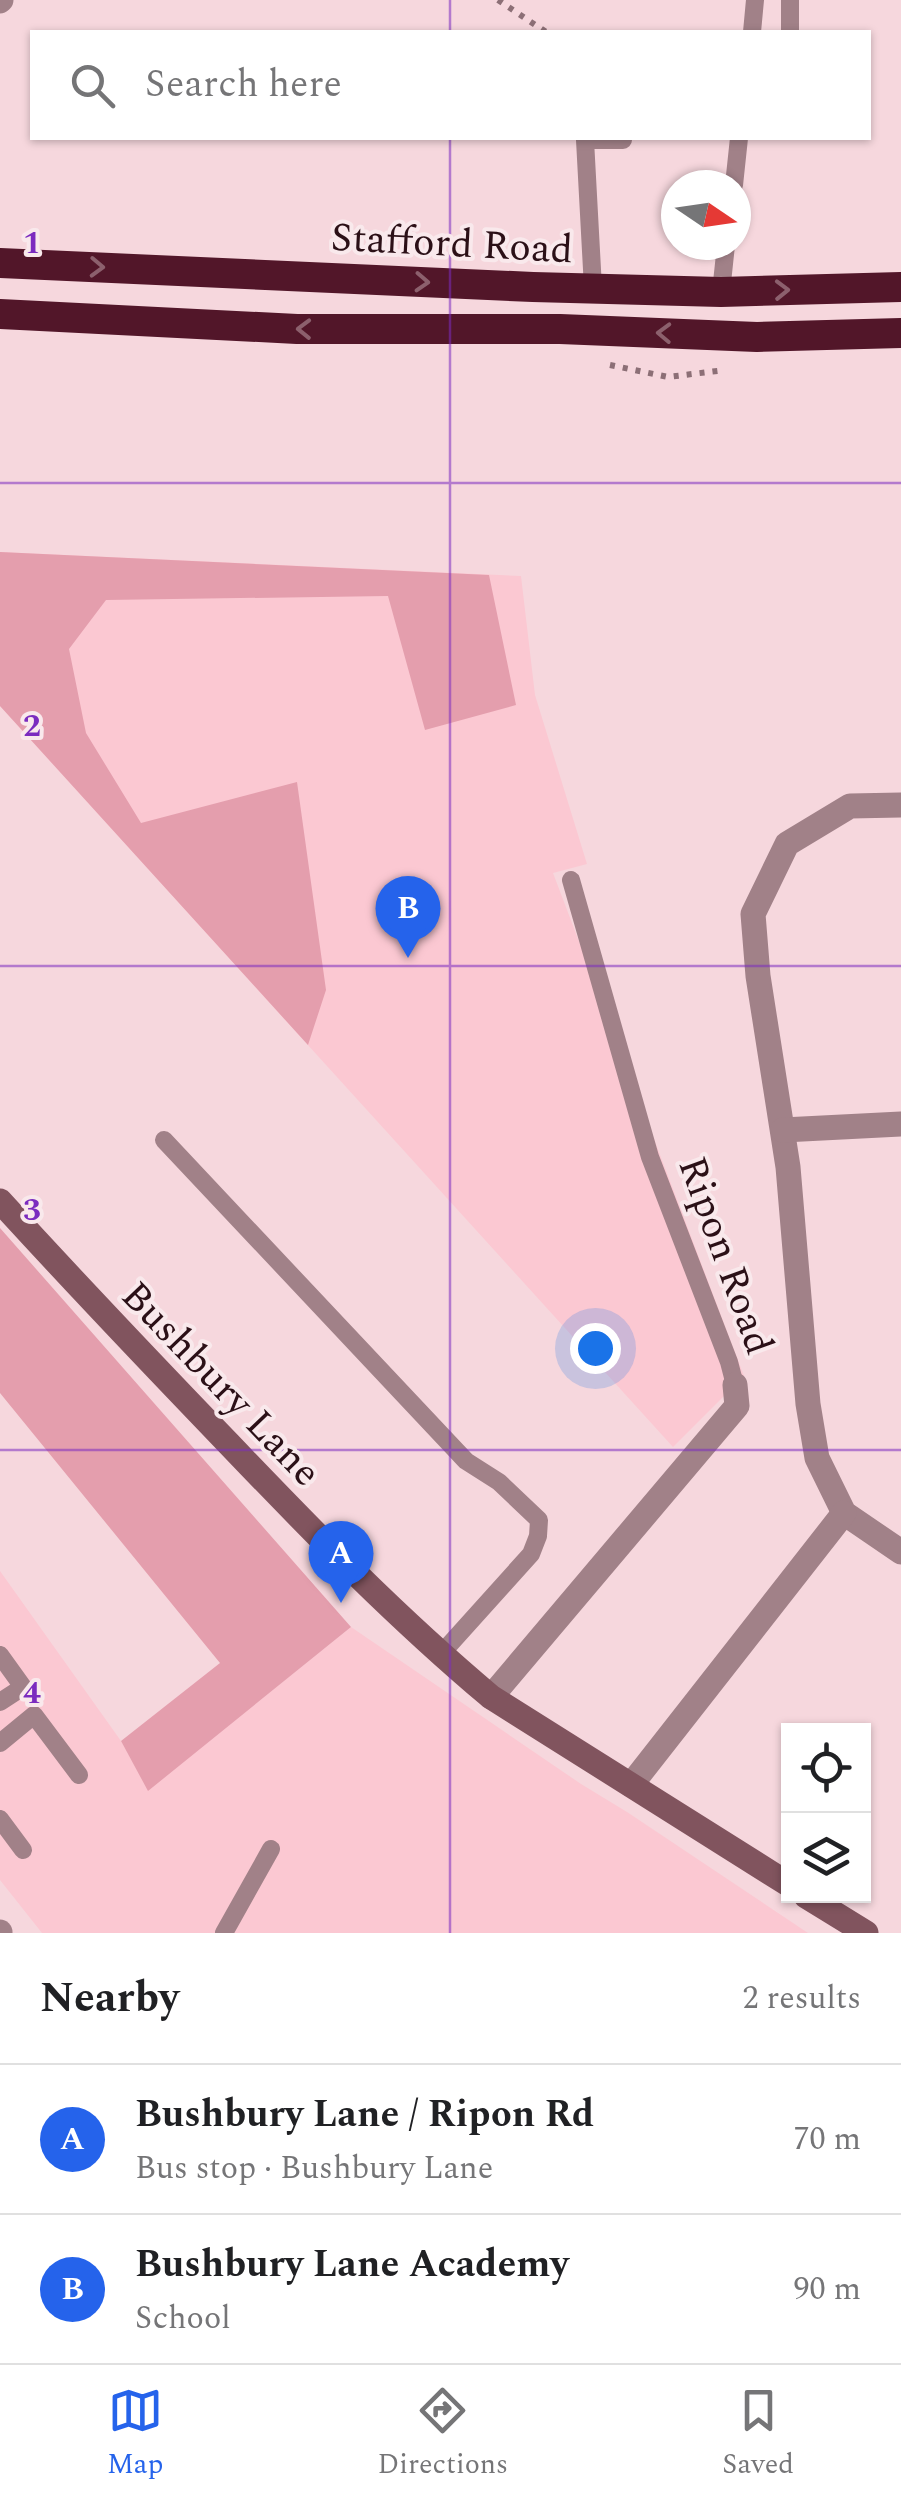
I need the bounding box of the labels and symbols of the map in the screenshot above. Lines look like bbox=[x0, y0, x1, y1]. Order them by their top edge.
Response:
north arrow bbox=[661, 170, 751, 260]
street label: Stafford Road bbox=[329, 208, 574, 281]
text: 1 bbox=[23, 219, 41, 268]
one-way arrow bbox=[90, 256, 106, 277]
one-way arrow bbox=[415, 271, 431, 292]
one-way arrow bbox=[774, 280, 790, 301]
one-way arrow bbox=[295, 318, 310, 340]
one-way arrow bbox=[655, 323, 671, 344]
text: 2 bbox=[23, 702, 41, 751]
pin: B bbox=[376, 876, 440, 958]
street label: Ripon Road bbox=[661, 1148, 789, 1363]
text: 3 bbox=[23, 1186, 41, 1235]
street label: Bushbury Lane bbox=[106, 1268, 335, 1502]
your location bbox=[570, 1323, 621, 1374]
pin: A bbox=[308, 1520, 374, 1603]
text: 4 bbox=[23, 1669, 41, 1718]

